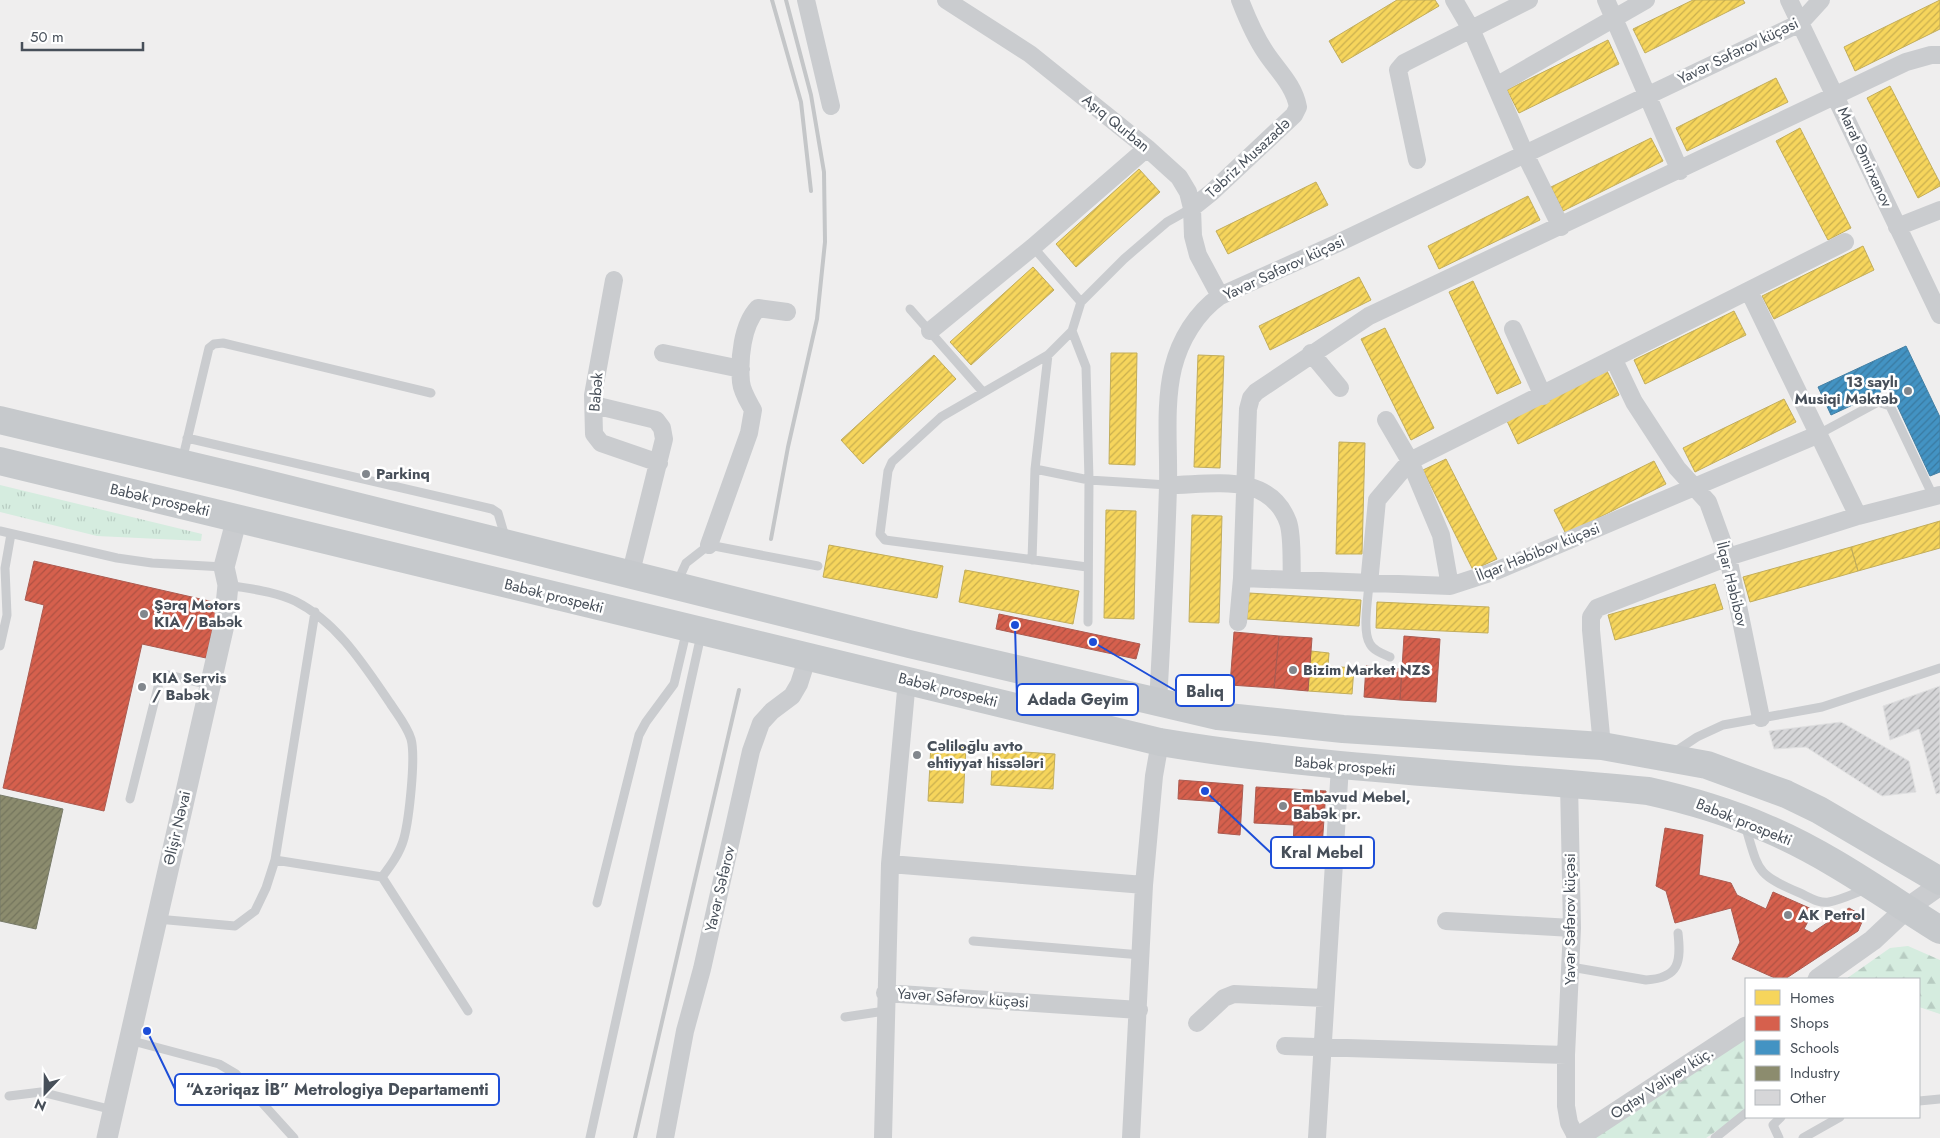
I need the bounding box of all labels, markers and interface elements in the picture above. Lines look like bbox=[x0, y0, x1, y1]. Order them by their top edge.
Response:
street label: Yavər Səfərov küçəsi bbox=[1674, 12, 1802, 90]
scale bar bbox=[22, 20, 144, 52]
text: 50 m bbox=[30, 26, 64, 48]
street label: Aşıq Qurban bbox=[1077, 89, 1155, 157]
street label: Marat Əmirxanov bbox=[1832, 103, 1898, 211]
street label: Təbriz Musazadə bbox=[1201, 113, 1295, 203]
street label: Yavər Səfərov küçəsi bbox=[1220, 230, 1348, 306]
street label: Babək bbox=[583, 371, 609, 412]
place label: 13 saylı Musiqi Məktəb bbox=[1794, 371, 1898, 410]
marker: 13 saylı Musiqi Məktəb bbox=[1902, 385, 1914, 397]
place label: Parkinq bbox=[376, 463, 430, 485]
marker: Parkinq bbox=[360, 468, 372, 480]
street label: Babək prospekti bbox=[108, 478, 212, 522]
street label: İlqar Həbibov küçəsi bbox=[1473, 517, 1603, 587]
street label: İlqar Həbibov bbox=[1711, 539, 1753, 629]
street label: Babək prospekti bbox=[502, 573, 606, 619]
place label: Şərq Motors KIA / Babək bbox=[154, 594, 243, 633]
marker: Şərq Motors KIA / Babək bbox=[138, 608, 150, 620]
place label: Bizim Market NZS bbox=[1303, 659, 1430, 681]
marker: Bizim Market NZS bbox=[1287, 664, 1299, 676]
place label: KIA Servis / Babək bbox=[152, 667, 226, 706]
street label: Babək prospekti bbox=[896, 667, 1000, 713]
callout: Balıq bbox=[1176, 675, 1234, 706]
text: Balıq bbox=[1186, 680, 1224, 703]
marker: KIA Servis / Babək bbox=[136, 681, 148, 693]
callout: Adada Geyim bbox=[1017, 684, 1138, 715]
text: Adada Geyim bbox=[1026, 688, 1129, 711]
place label: Cəliloğlu avto ehtiyyat hissələri bbox=[927, 735, 1044, 774]
marker: Cəliloğlu avto ehtiyyat hissələri bbox=[911, 749, 923, 761]
street label: Babək prospekti bbox=[1293, 751, 1397, 781]
place label: Embavud Mebel, Babək pr. bbox=[1293, 786, 1411, 825]
street label: Əlişir Nəvai bbox=[158, 789, 196, 867]
street label: Babək prospekti bbox=[1693, 793, 1795, 851]
marker: Embavud Mebel, Babək pr. bbox=[1277, 800, 1289, 812]
callout: Kral Mebel bbox=[1271, 837, 1374, 868]
text: Kral Mebel bbox=[1281, 841, 1363, 864]
street label: Yavər Səfərov bbox=[699, 844, 741, 934]
street label: Yavər Səfərov küçəsi bbox=[1559, 853, 1581, 985]
place label: AK Petrol bbox=[1797, 904, 1865, 926]
marker: AK Petrol bbox=[1782, 909, 1794, 921]
legend bbox=[1745, 978, 1920, 1118]
street label: Yavər Səfərov küçəsi bbox=[897, 982, 1029, 1014]
text: Homes bbox=[1790, 987, 1834, 1009]
text: Shops bbox=[1790, 1012, 1829, 1034]
text: Schools bbox=[1790, 1037, 1839, 1059]
street label: Oqtay Vəliyev küç. bbox=[1606, 1041, 1718, 1125]
text: Industry bbox=[1790, 1062, 1840, 1084]
north arrow bbox=[20, 1068, 70, 1118]
callout: “Azəriqaz İB” Metrologiya Departamenti bbox=[175, 1074, 499, 1105]
text: “Azəriqaz İB” Metrologiya Departamenti bbox=[185, 1078, 489, 1101]
text: Other bbox=[1790, 1087, 1827, 1109]
text: N bbox=[31, 1094, 49, 1116]

